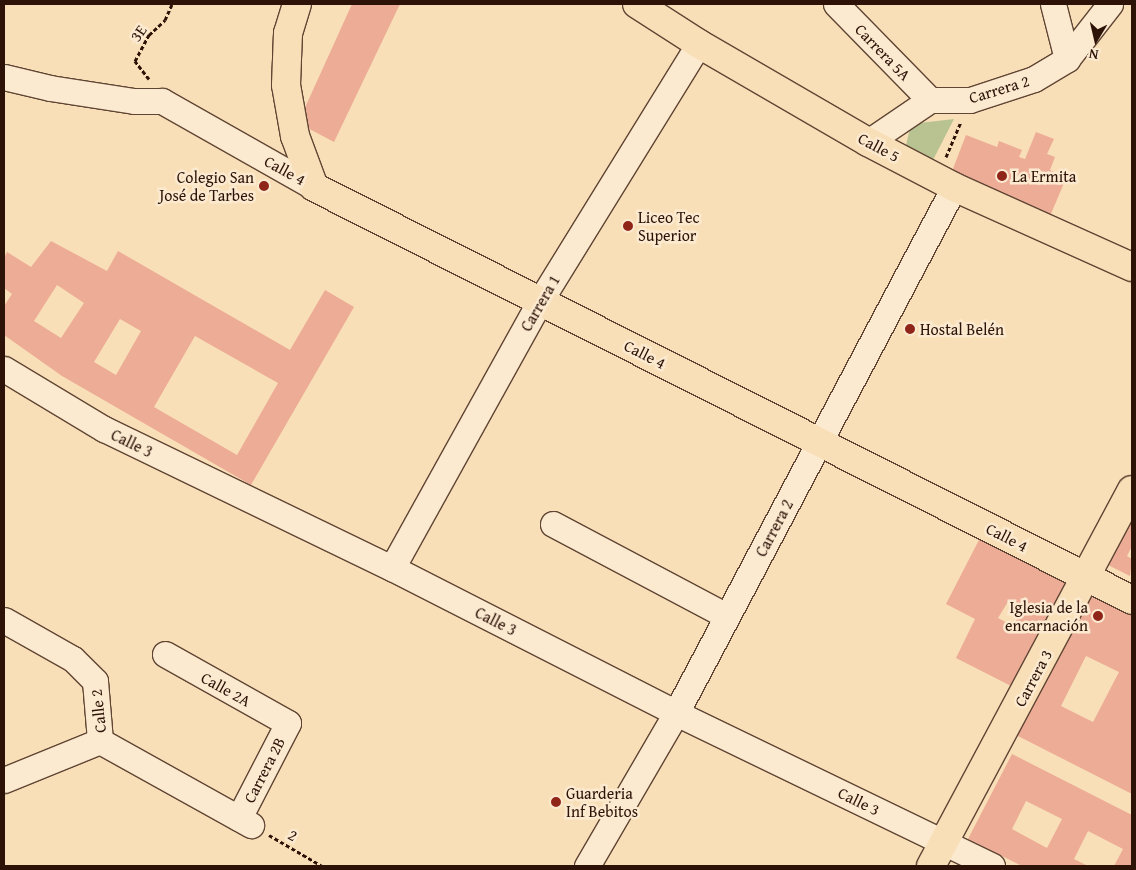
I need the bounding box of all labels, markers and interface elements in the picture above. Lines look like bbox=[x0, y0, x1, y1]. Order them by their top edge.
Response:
north arrow bbox=[1071, 15, 1121, 65]
street label: Carrera 5A bbox=[851, 20, 915, 84]
street label: 3E bbox=[126, 21, 150, 45]
text: N bbox=[1087, 44, 1100, 65]
street label: Carrera 2 bbox=[967, 71, 1031, 107]
street label: Calle 5 bbox=[855, 128, 903, 166]
street label: Calle 4 bbox=[261, 151, 309, 189]
place label: La Ermita bbox=[1012, 166, 1076, 186]
place label: Colegio San José de Tarbes bbox=[159, 167, 254, 205]
marker: La Ermita bbox=[996, 170, 1008, 182]
marker: Colegio San José de Tarbes bbox=[258, 180, 270, 192]
place label: Liceo Tec Superior bbox=[638, 207, 700, 245]
marker: Liceo Tec Superior bbox=[622, 220, 634, 232]
street label: Carrera 1 bbox=[516, 271, 564, 335]
place label: Hostal Belén bbox=[920, 319, 1004, 339]
marker: Hostal Belén bbox=[904, 323, 916, 335]
street label: Calle 4 bbox=[621, 335, 669, 373]
street label: Calle 3 bbox=[108, 425, 156, 461]
street label: Carrera 2 bbox=[751, 496, 797, 560]
street label: Calle 4 bbox=[983, 518, 1031, 556]
place label: Iglesia de la encarnación bbox=[1005, 597, 1088, 635]
street label: Calle 3 bbox=[472, 602, 520, 640]
marker: Iglesia de la encarnación bbox=[1092, 610, 1104, 622]
street label: Carrera 3 bbox=[1010, 646, 1056, 710]
street label: Calle 2A bbox=[198, 668, 254, 710]
street label: Calle 2 bbox=[86, 688, 110, 734]
street label: Carrera 2B bbox=[239, 734, 289, 806]
place label: Guarderia Inf Bebitos bbox=[566, 783, 638, 821]
street label: Calle 3 bbox=[835, 783, 883, 819]
marker: Guarderia Inf Bebitos bbox=[550, 796, 562, 808]
street label: 2 bbox=[285, 825, 301, 845]

